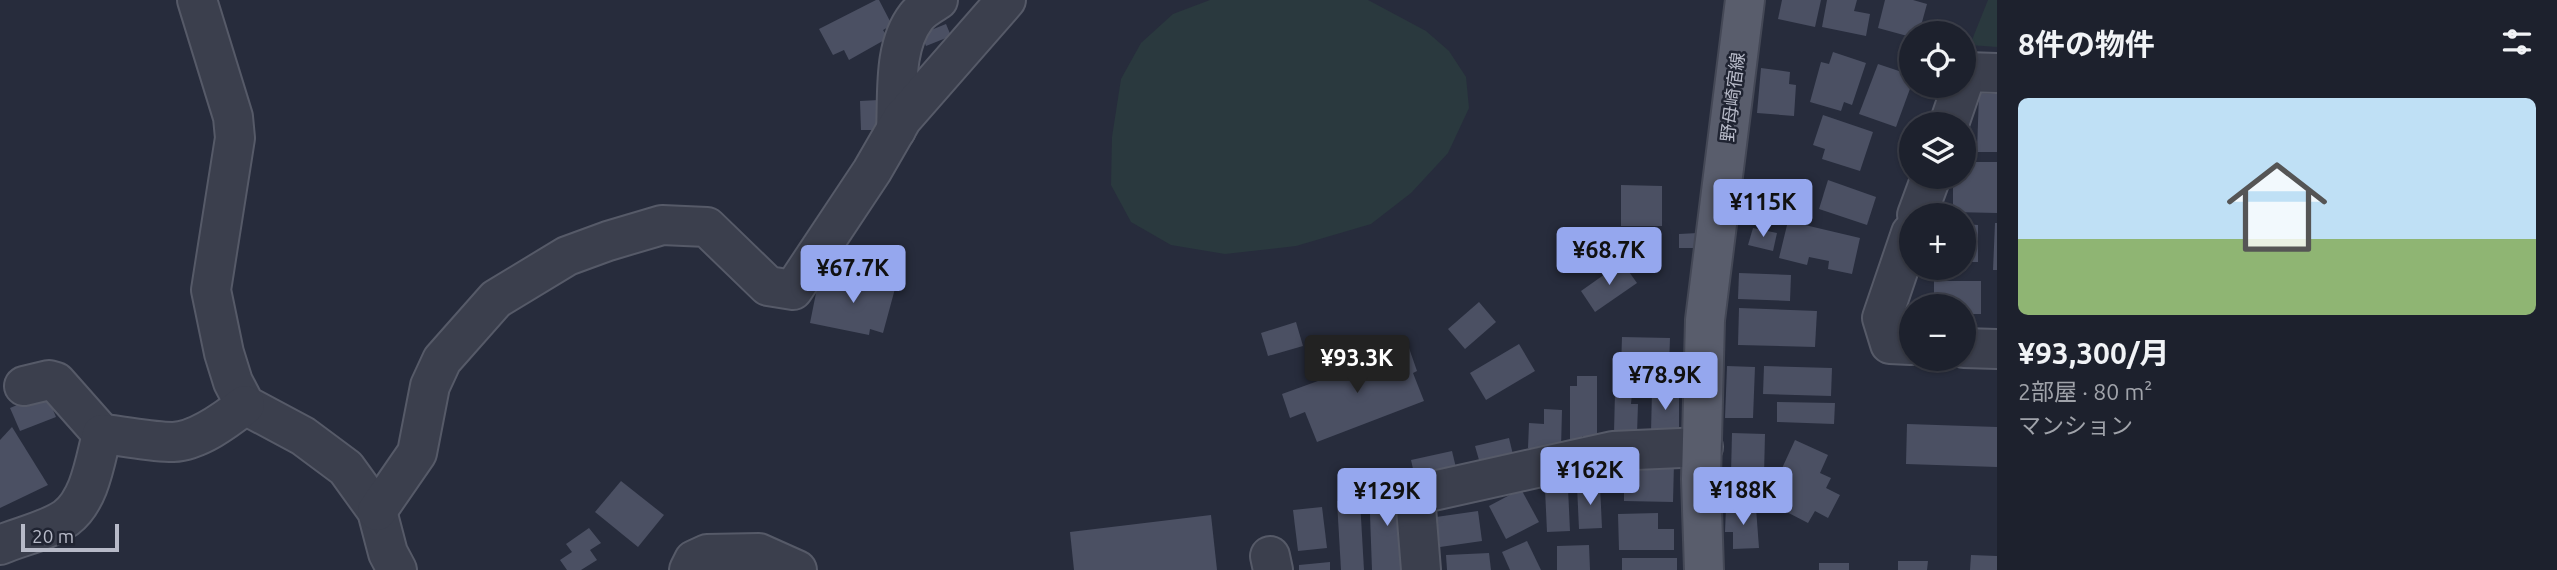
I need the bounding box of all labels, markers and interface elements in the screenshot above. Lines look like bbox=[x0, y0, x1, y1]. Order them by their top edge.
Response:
map controls bbox=[1899, 21, 1976, 371]
button: locate bbox=[1899, 21, 1976, 98]
icon: filters bbox=[2498, 23, 2536, 61]
text: 8件の物件 bbox=[2018, 27, 2155, 61]
street label: 野母崎宿線 bbox=[1717, 51, 1747, 143]
button: layers bbox=[1899, 112, 1976, 189]
icon: home bbox=[2214, 144, 2340, 270]
pin: ¥115K bbox=[1714, 180, 1812, 239]
text: ¥115K bbox=[1729, 189, 1797, 214]
button: + bbox=[1899, 203, 1976, 280]
pin: ¥68.7K bbox=[1552, 228, 1666, 287]
text: ¥68.7K bbox=[1573, 237, 1645, 262]
pin: ¥67.7K bbox=[796, 246, 910, 305]
text: ¥67.7K bbox=[817, 255, 889, 280]
button: − bbox=[1899, 294, 1976, 371]
pin: ¥93.3K bbox=[1300, 336, 1414, 395]
text: ¥93,300/月 bbox=[2018, 336, 2170, 370]
text: ¥93.3K bbox=[1321, 345, 1393, 370]
pin: ¥78.9K bbox=[1608, 352, 1722, 412]
text: ¥78.9K bbox=[1629, 362, 1701, 387]
text: 2部屋 · 80 m² bbox=[2018, 379, 2152, 404]
text: マンション bbox=[2018, 413, 2133, 438]
pin: ¥162K bbox=[1541, 448, 1639, 507]
text: ¥162K bbox=[1556, 457, 1624, 482]
pin: ¥129K bbox=[1338, 468, 1436, 528]
pin: ¥188K bbox=[1694, 468, 1792, 527]
text: ¥188K bbox=[1709, 477, 1777, 502]
text: ¥129K bbox=[1353, 478, 1421, 503]
scale bar bbox=[21, 521, 119, 553]
text: 20 m bbox=[32, 525, 74, 547]

